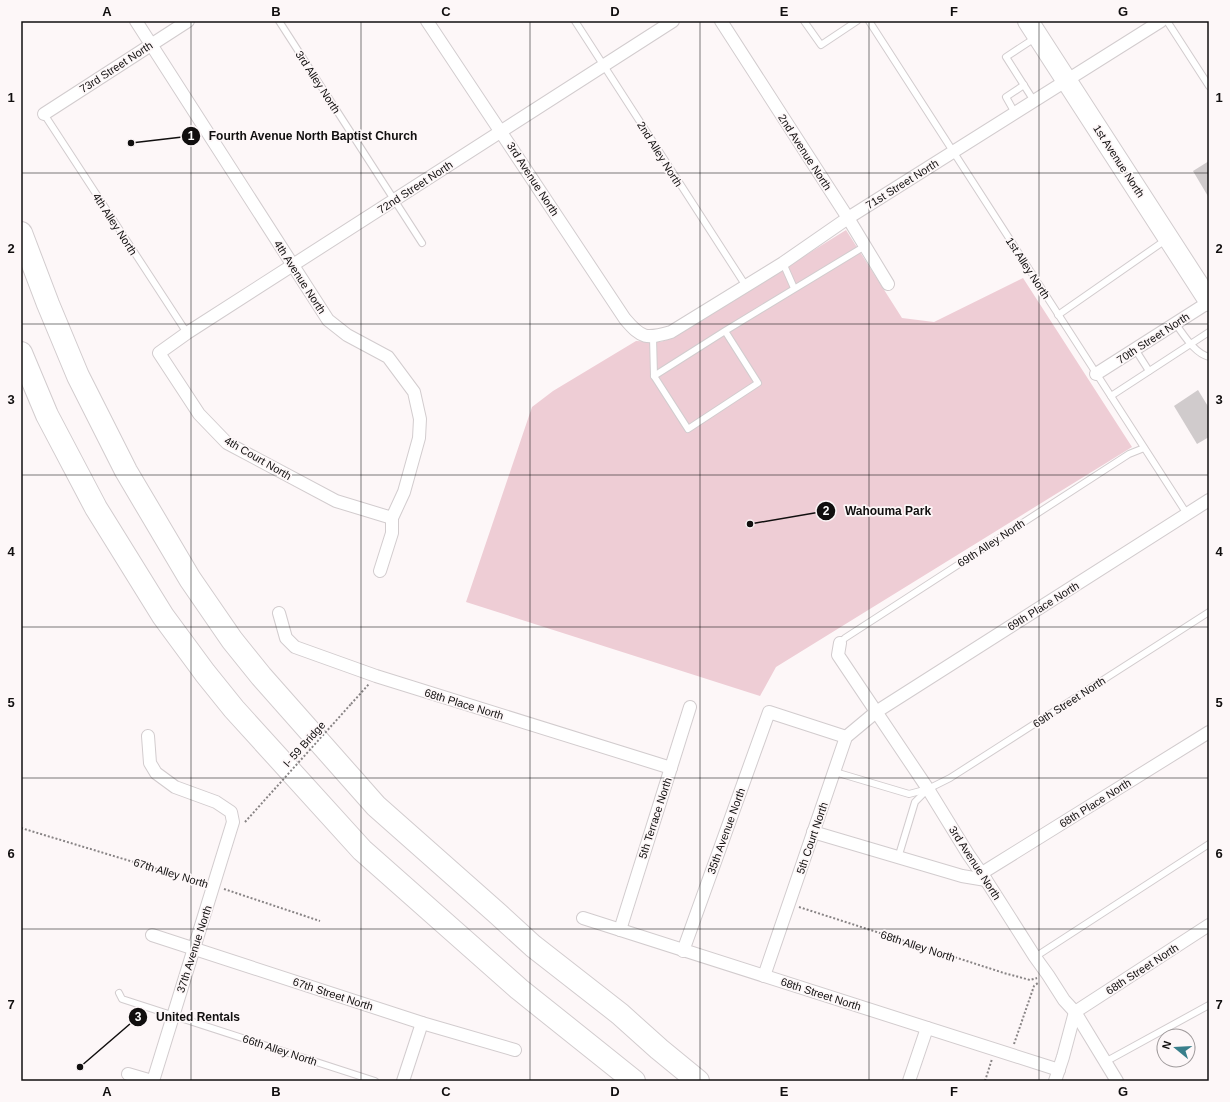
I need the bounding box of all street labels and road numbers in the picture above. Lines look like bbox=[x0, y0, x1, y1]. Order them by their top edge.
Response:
street label: 73rd Street North bbox=[77, 39, 155, 95]
street label: 3rd Alley North bbox=[293, 48, 343, 116]
street label: 2nd Avenue North bbox=[776, 112, 834, 192]
street label: 2nd Alley North bbox=[635, 119, 685, 189]
street label: 1st Avenue North bbox=[1091, 122, 1147, 200]
street label: 3rd Avenue North bbox=[505, 140, 561, 218]
street label: 71st Street North bbox=[864, 157, 940, 211]
street label: 72nd Street North bbox=[375, 158, 455, 216]
street label: 4th Alley North bbox=[90, 191, 140, 257]
street label: 1st Alley North bbox=[1004, 235, 1052, 301]
street label: 4th Avenue North bbox=[272, 238, 328, 316]
street label: 70th Street North bbox=[1115, 310, 1191, 366]
street label: 4th Court North bbox=[222, 434, 294, 482]
street label: 69th Alley North bbox=[955, 517, 1027, 569]
street label: 69th Place North bbox=[1005, 579, 1081, 633]
street label: 69th Street North bbox=[1031, 674, 1107, 730]
street label: 68th Place North bbox=[423, 686, 505, 722]
street label: I- 59 Bridge bbox=[281, 719, 327, 769]
street label: 5th Terrace North bbox=[636, 776, 674, 860]
street label: 68th Place North bbox=[1057, 776, 1133, 830]
street label: 35th Avenue North bbox=[705, 786, 747, 876]
street label: 5th Court North bbox=[794, 800, 830, 876]
street label: 3rd Avenue North bbox=[947, 824, 1003, 902]
street label: 67th Alley North bbox=[132, 856, 210, 890]
street label: 37th Avenue North bbox=[174, 904, 214, 994]
street label: 68th Alley North bbox=[879, 928, 957, 964]
street label: 68th Street North bbox=[1104, 941, 1180, 997]
street label: 67th Street North bbox=[291, 975, 375, 1013]
street label: 68th Street North bbox=[779, 975, 863, 1013]
street label: 66th Alley North bbox=[241, 1032, 319, 1068]

